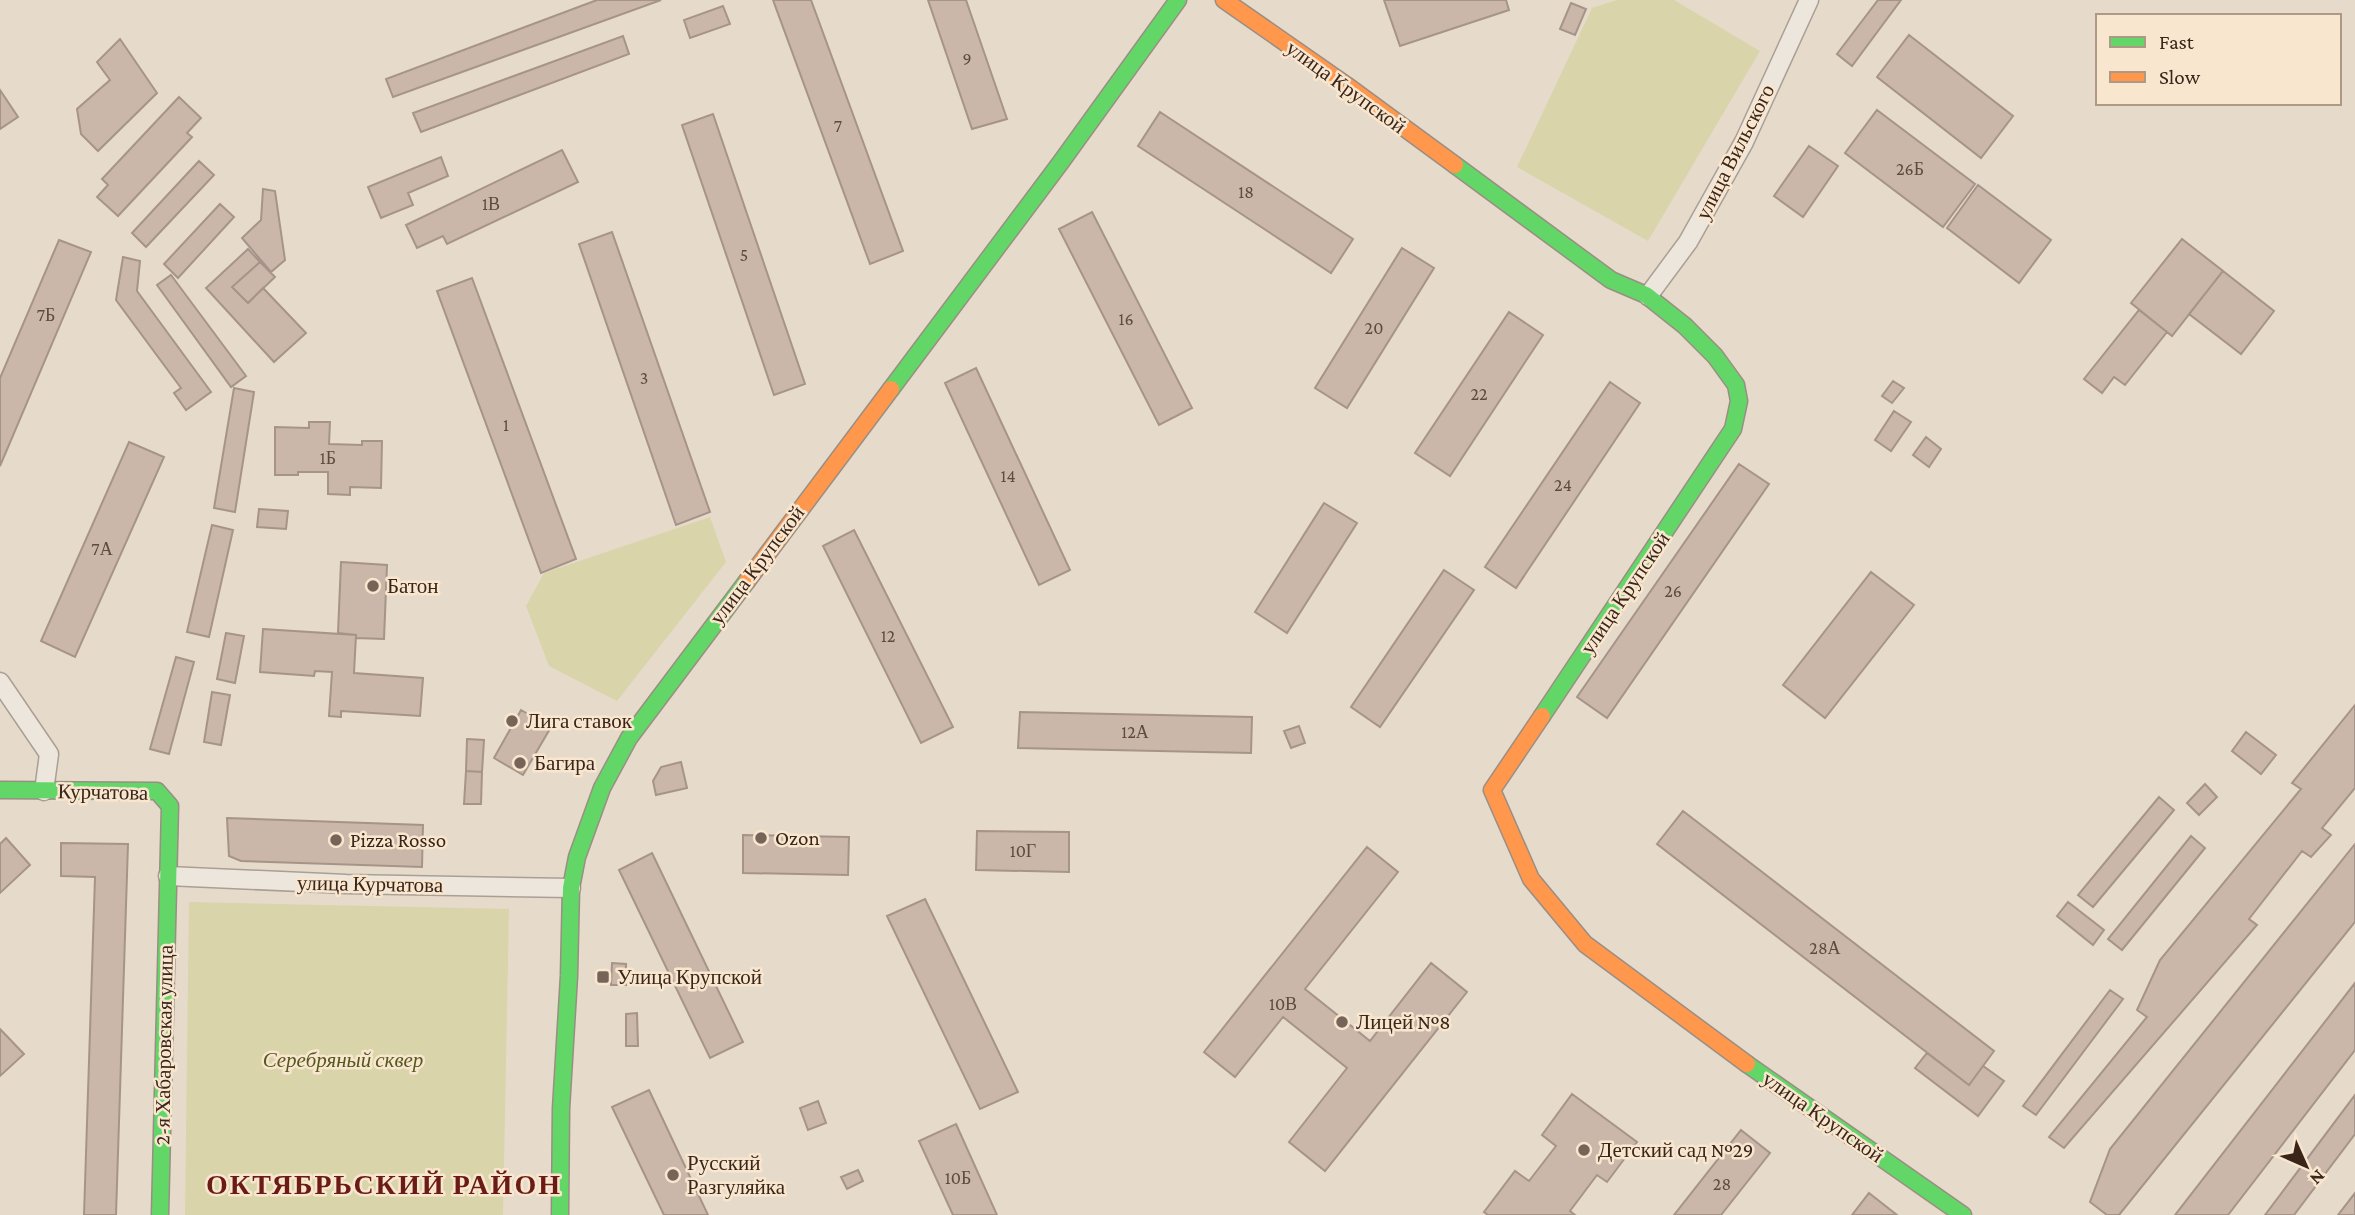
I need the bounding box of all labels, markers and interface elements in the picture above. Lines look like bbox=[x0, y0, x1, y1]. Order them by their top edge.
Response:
legend bbox=[2096, 14, 2341, 105]
text: Fast bbox=[2159, 30, 2195, 54]
street label: улица Крупской bbox=[1282, 36, 1410, 138]
house number: 9 bbox=[962, 49, 972, 69]
text: Slow bbox=[2159, 65, 2201, 89]
street label: улица Вильского bbox=[1691, 80, 1779, 224]
house number: 7 bbox=[834, 116, 842, 136]
house number: 26Б bbox=[1896, 159, 1924, 179]
house number: 18 bbox=[1238, 182, 1254, 202]
house number: 1В bbox=[482, 194, 500, 214]
house number: 5 bbox=[740, 245, 748, 265]
house number: 7Б bbox=[37, 305, 55, 325]
house number: 16 bbox=[1118, 309, 1134, 329]
house number: 20 bbox=[1365, 318, 1383, 338]
house number: 3 bbox=[640, 368, 648, 388]
house number: 22 bbox=[1470, 384, 1488, 404]
house number: 1 bbox=[503, 415, 509, 435]
house number: 1Б bbox=[320, 448, 336, 468]
house number: 14 bbox=[1000, 466, 1016, 486]
house number: 24 bbox=[1554, 475, 1572, 495]
street label: улица Крупской bbox=[705, 501, 809, 629]
street label: улица Крупской bbox=[1575, 527, 1675, 659]
house number: 7А bbox=[91, 539, 113, 559]
place label: Батон bbox=[387, 574, 438, 598]
marker: Батон bbox=[365, 578, 381, 594]
house number: 26 bbox=[1664, 581, 1682, 601]
house number: 12 bbox=[881, 626, 895, 646]
place label: Лига ставок bbox=[526, 709, 633, 733]
marker: Лига ставок bbox=[504, 713, 520, 729]
house number: 12А bbox=[1121, 722, 1149, 742]
place label: Багира bbox=[534, 751, 596, 775]
marker: Багира bbox=[512, 755, 528, 771]
street label: Курчатова bbox=[57, 779, 149, 805]
place label: Ozon bbox=[775, 826, 820, 850]
place label: Pizza Rosso bbox=[350, 828, 446, 852]
marker: Ozon bbox=[753, 830, 769, 846]
marker: Pizza Rosso bbox=[328, 832, 344, 848]
house number: 10Г bbox=[1010, 841, 1036, 861]
street label: улица Курчатова bbox=[297, 871, 444, 897]
house number: 28А bbox=[1809, 938, 1841, 958]
street label: 2-я Хабаровская улица bbox=[150, 944, 178, 1145]
place label: Улица Крупской bbox=[617, 965, 762, 989]
marker: Улица Крупской bbox=[595, 969, 611, 985]
house number: 10В bbox=[1269, 994, 1297, 1014]
place label: Лицей №8 bbox=[1356, 1010, 1451, 1034]
marker: Лицей №8 bbox=[1334, 1014, 1350, 1030]
park label: Серебряный сквер bbox=[263, 1048, 423, 1072]
street label: улица Крупской bbox=[1758, 1066, 1888, 1168]
north arrow bbox=[2271, 1131, 2341, 1201]
place label: Детский сад №29 bbox=[1598, 1138, 1754, 1162]
marker: Детский сад №29 bbox=[1576, 1142, 1592, 1158]
place label: Русский Разгуляйка bbox=[687, 1151, 786, 1199]
text: N bbox=[2306, 1166, 2330, 1190]
marker: Русский Разгуляйка bbox=[665, 1167, 681, 1183]
house number: 10Б bbox=[945, 1168, 971, 1188]
district label: ОКТЯБРЬСКИЙ РАЙОН bbox=[206, 1169, 562, 1200]
house number: 28 bbox=[1713, 1174, 1731, 1194]

